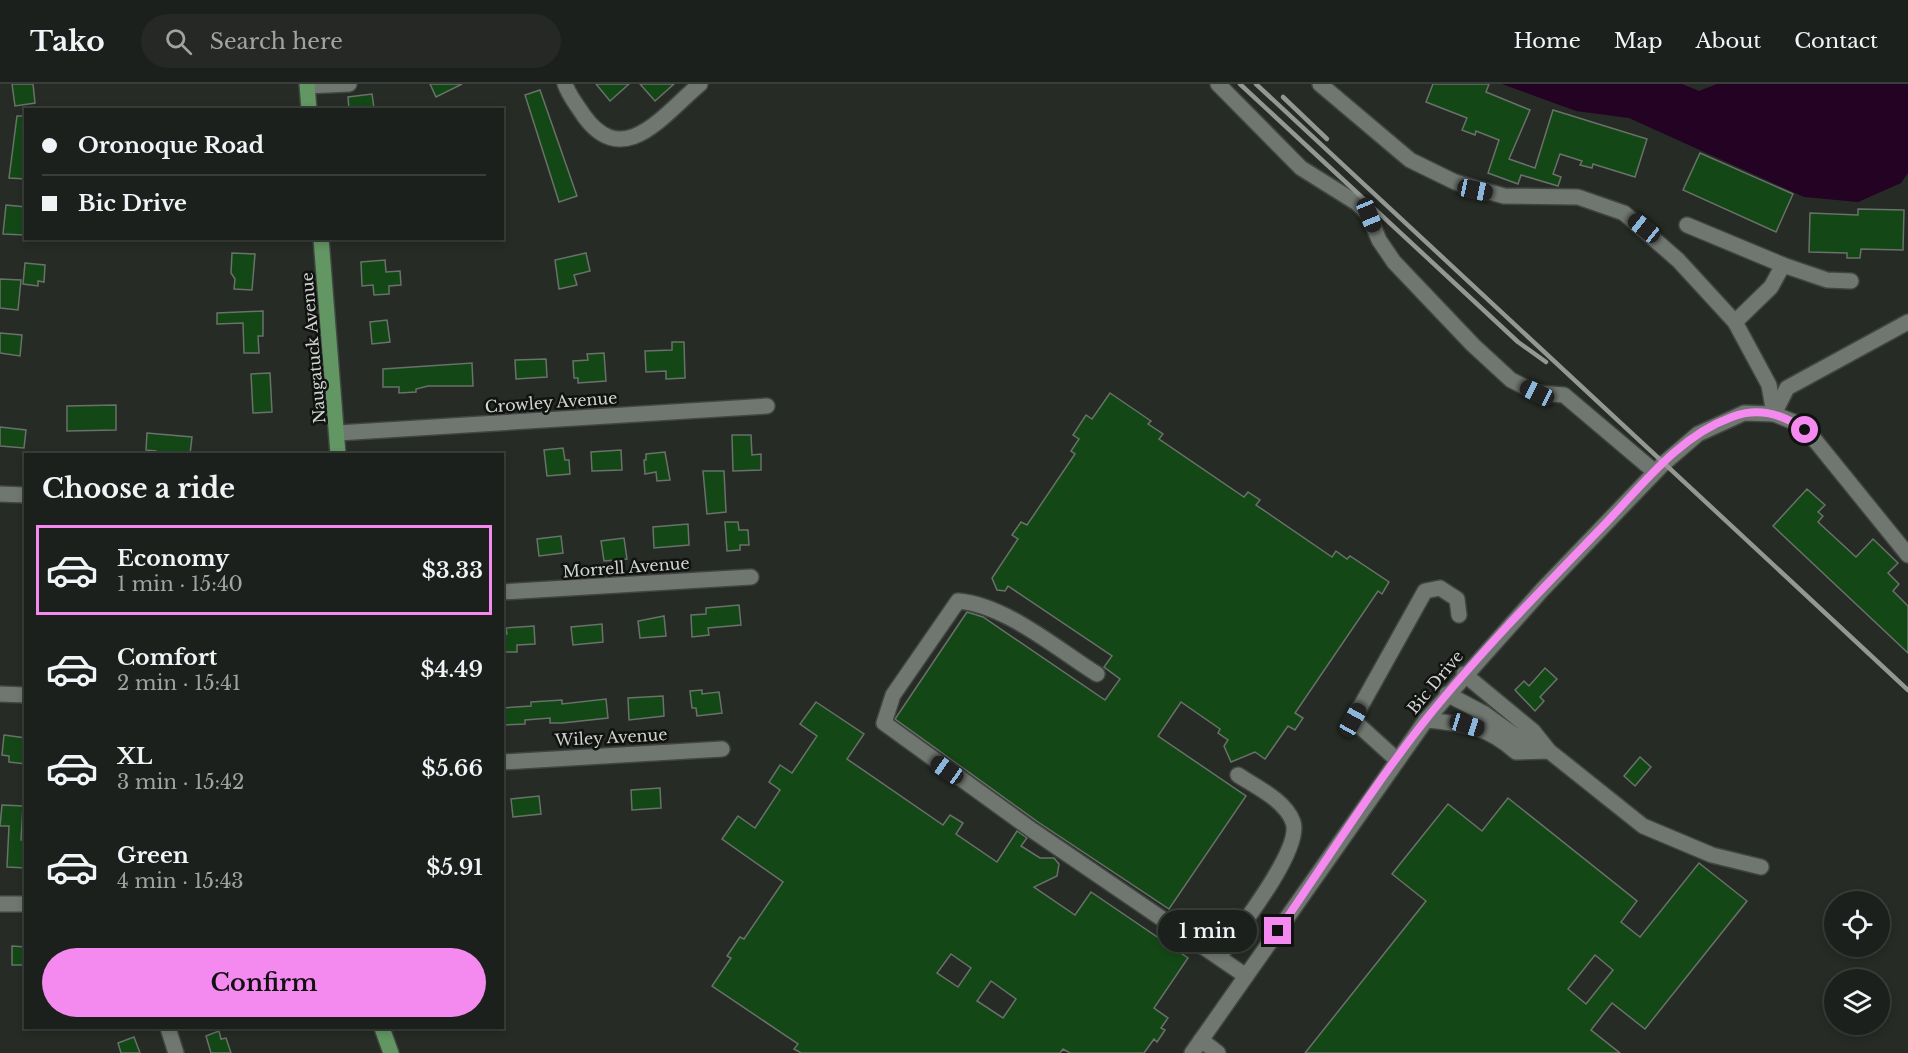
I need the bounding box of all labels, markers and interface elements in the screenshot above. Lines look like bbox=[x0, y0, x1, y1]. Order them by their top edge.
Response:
search box bbox=[141, 14, 561, 68]
text: Tako bbox=[30, 24, 105, 59]
icon: search bbox=[162, 25, 195, 58]
text: Search here bbox=[210, 28, 343, 55]
text: Home bbox=[1514, 28, 1581, 54]
text: Map bbox=[1614, 28, 1662, 54]
text: About bbox=[1695, 28, 1761, 54]
text: Contact bbox=[1794, 28, 1878, 54]
text: Oronoque Road bbox=[78, 132, 264, 159]
car bbox=[1456, 177, 1494, 203]
text: Bic Drive bbox=[78, 190, 187, 217]
car bbox=[1354, 195, 1384, 235]
car bbox=[1624, 210, 1664, 246]
street label: Naugatuck Avenue bbox=[296, 272, 330, 424]
car bbox=[1517, 377, 1557, 409]
street label: Crowley Avenue bbox=[484, 387, 618, 417]
route start bbox=[1791, 416, 1818, 443]
text: Choose a ride bbox=[42, 472, 235, 505]
icon: car bbox=[45, 543, 99, 597]
text: Economy bbox=[117, 545, 229, 572]
street label: Morrell Avenue bbox=[562, 553, 690, 581]
text: $3.33 bbox=[422, 557, 483, 584]
text: 1 min · 15:40 bbox=[117, 572, 243, 596]
icon: car bbox=[45, 642, 99, 696]
text: Comfort bbox=[117, 644, 217, 671]
street label: Bic Drive bbox=[1403, 646, 1467, 718]
text: $4.49 bbox=[420, 656, 483, 683]
text: 2 min · 15:41 bbox=[117, 671, 241, 695]
car bbox=[1336, 700, 1370, 740]
car bbox=[1447, 711, 1487, 739]
street label: Wiley Avenue bbox=[553, 724, 668, 750]
icon: car bbox=[45, 741, 99, 795]
text: XL bbox=[117, 743, 152, 770]
car bbox=[927, 752, 967, 788]
text: $5.66 bbox=[421, 755, 483, 782]
text: 3 min · 15:42 bbox=[117, 770, 244, 794]
icon: car bbox=[45, 840, 99, 894]
text: Green bbox=[117, 842, 189, 869]
text: $5.91 bbox=[426, 854, 483, 881]
text: 4 min · 15:43 bbox=[117, 869, 244, 893]
map controls bbox=[1824, 891, 1890, 1035]
button: locate bbox=[1824, 891, 1890, 957]
callout: 1 min bbox=[1158, 910, 1257, 952]
route end bbox=[1264, 917, 1291, 944]
text: 1 min bbox=[1179, 919, 1236, 943]
button: Confirm bbox=[42, 948, 486, 1017]
button: layers bbox=[1824, 969, 1890, 1035]

